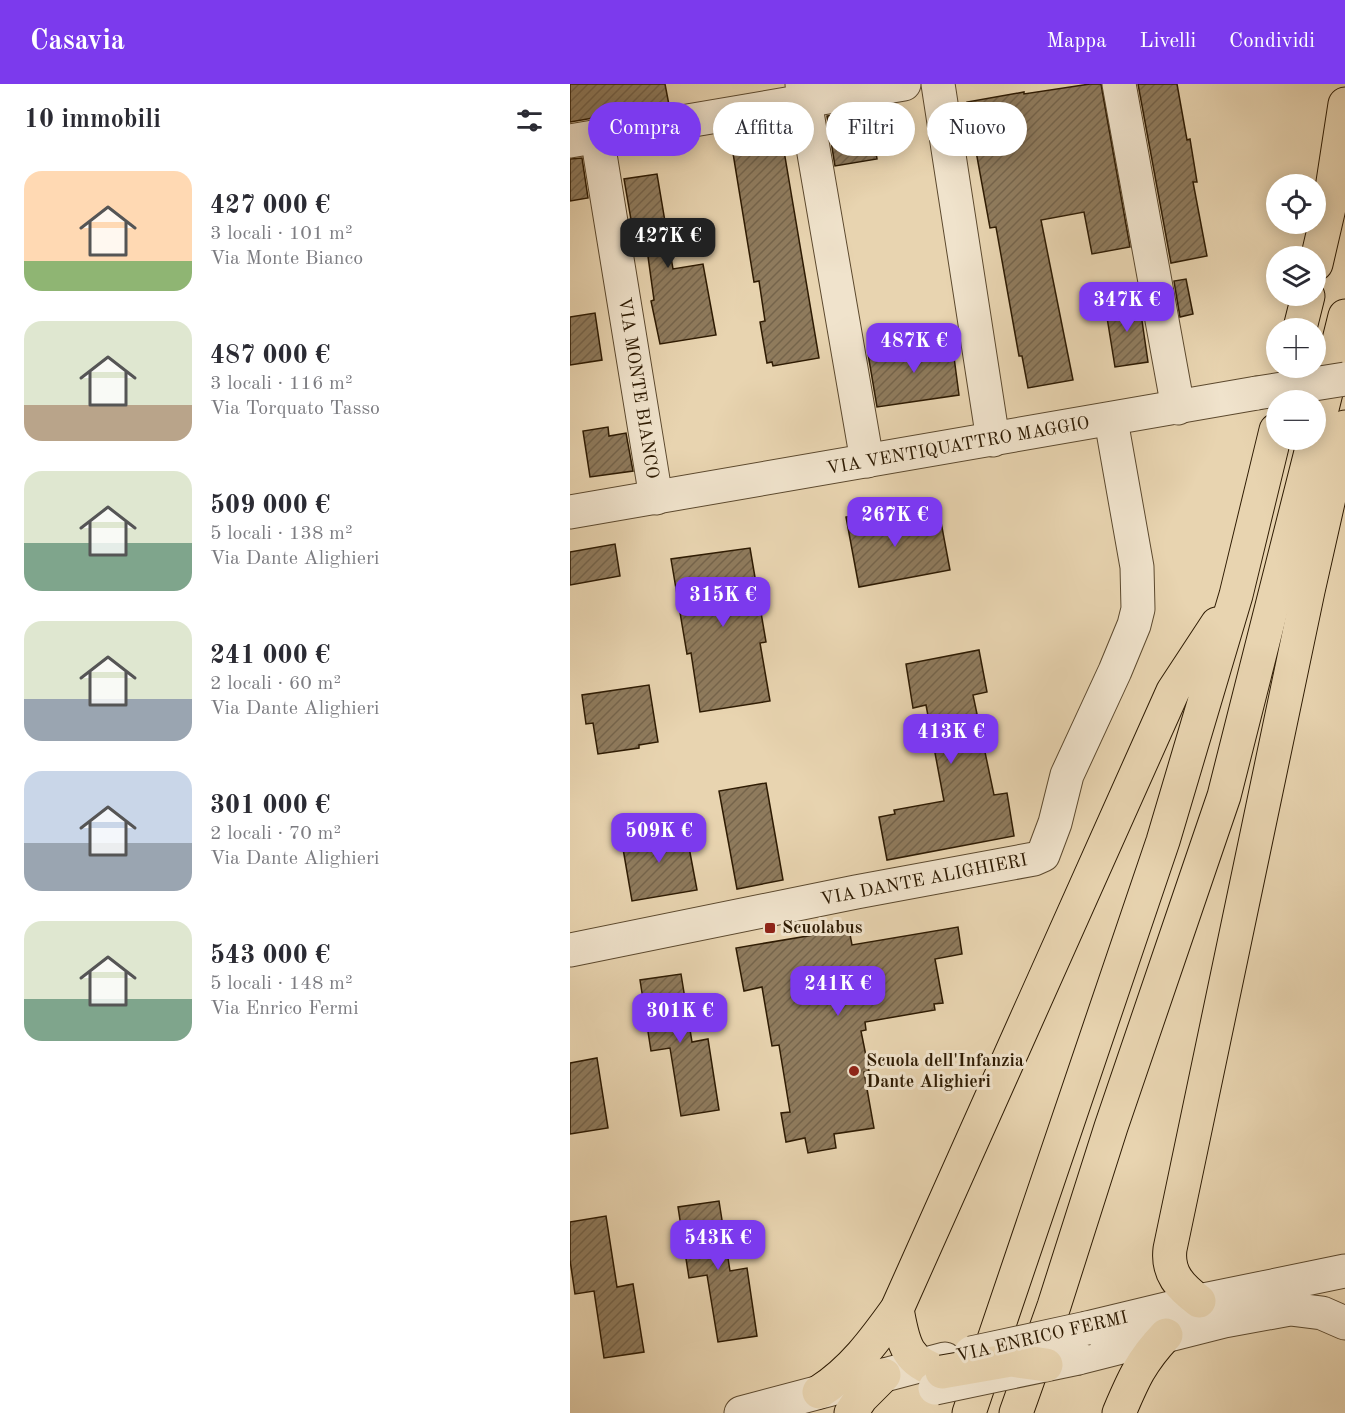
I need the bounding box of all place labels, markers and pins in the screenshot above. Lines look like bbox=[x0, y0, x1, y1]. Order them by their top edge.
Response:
pin: 427K € bbox=[619, 218, 717, 269]
pin: 347K € bbox=[1078, 282, 1176, 333]
pin: 487K € bbox=[865, 323, 963, 374]
pin: 267K € bbox=[846, 497, 944, 548]
pin: 315K € bbox=[674, 577, 772, 628]
pin: 413K € bbox=[902, 714, 1000, 765]
pin: 509K € bbox=[610, 813, 708, 864]
place label: Scuolabus bbox=[782, 919, 863, 937]
marker: Scuolabus bbox=[763, 921, 777, 935]
pin: 241K € bbox=[789, 966, 887, 1017]
pin: 301K € bbox=[631, 993, 729, 1044]
place label: Scuola dell'Infanzia Dante Alighieri bbox=[866, 1052, 1024, 1091]
marker: Scuola dell'Infanzia Dante Alighieri bbox=[847, 1064, 861, 1078]
pin: 543K € bbox=[669, 1220, 767, 1271]

